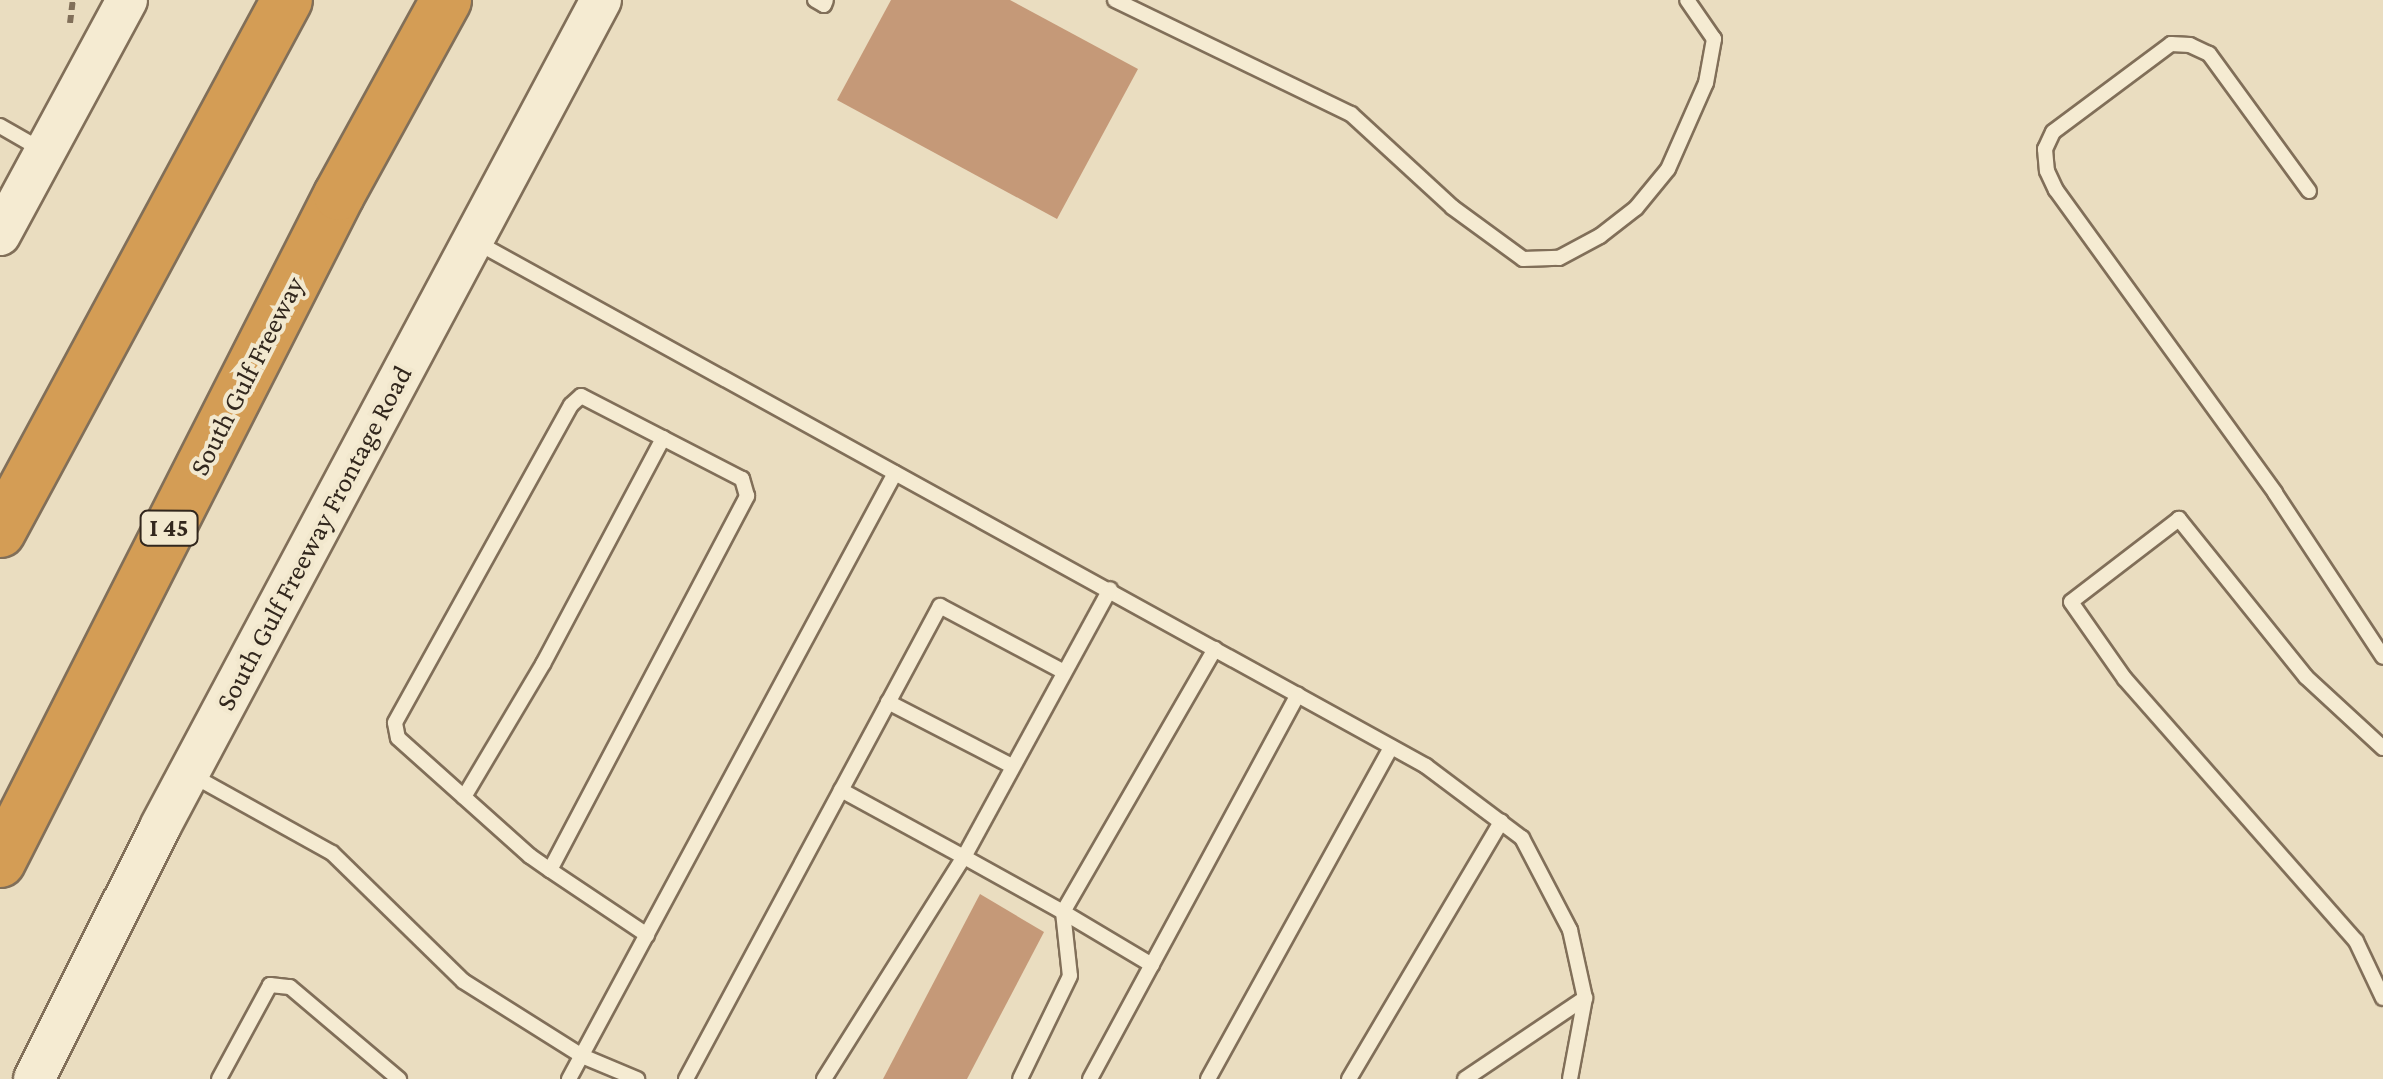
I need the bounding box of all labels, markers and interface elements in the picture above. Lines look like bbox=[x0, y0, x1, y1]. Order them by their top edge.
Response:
street label: South Gulf Freeway bbox=[182, 271, 312, 481]
street label: South Gulf Freeway Frontage Road bbox=[209, 360, 419, 716]
road number: I 45 bbox=[139, 508, 199, 548]

